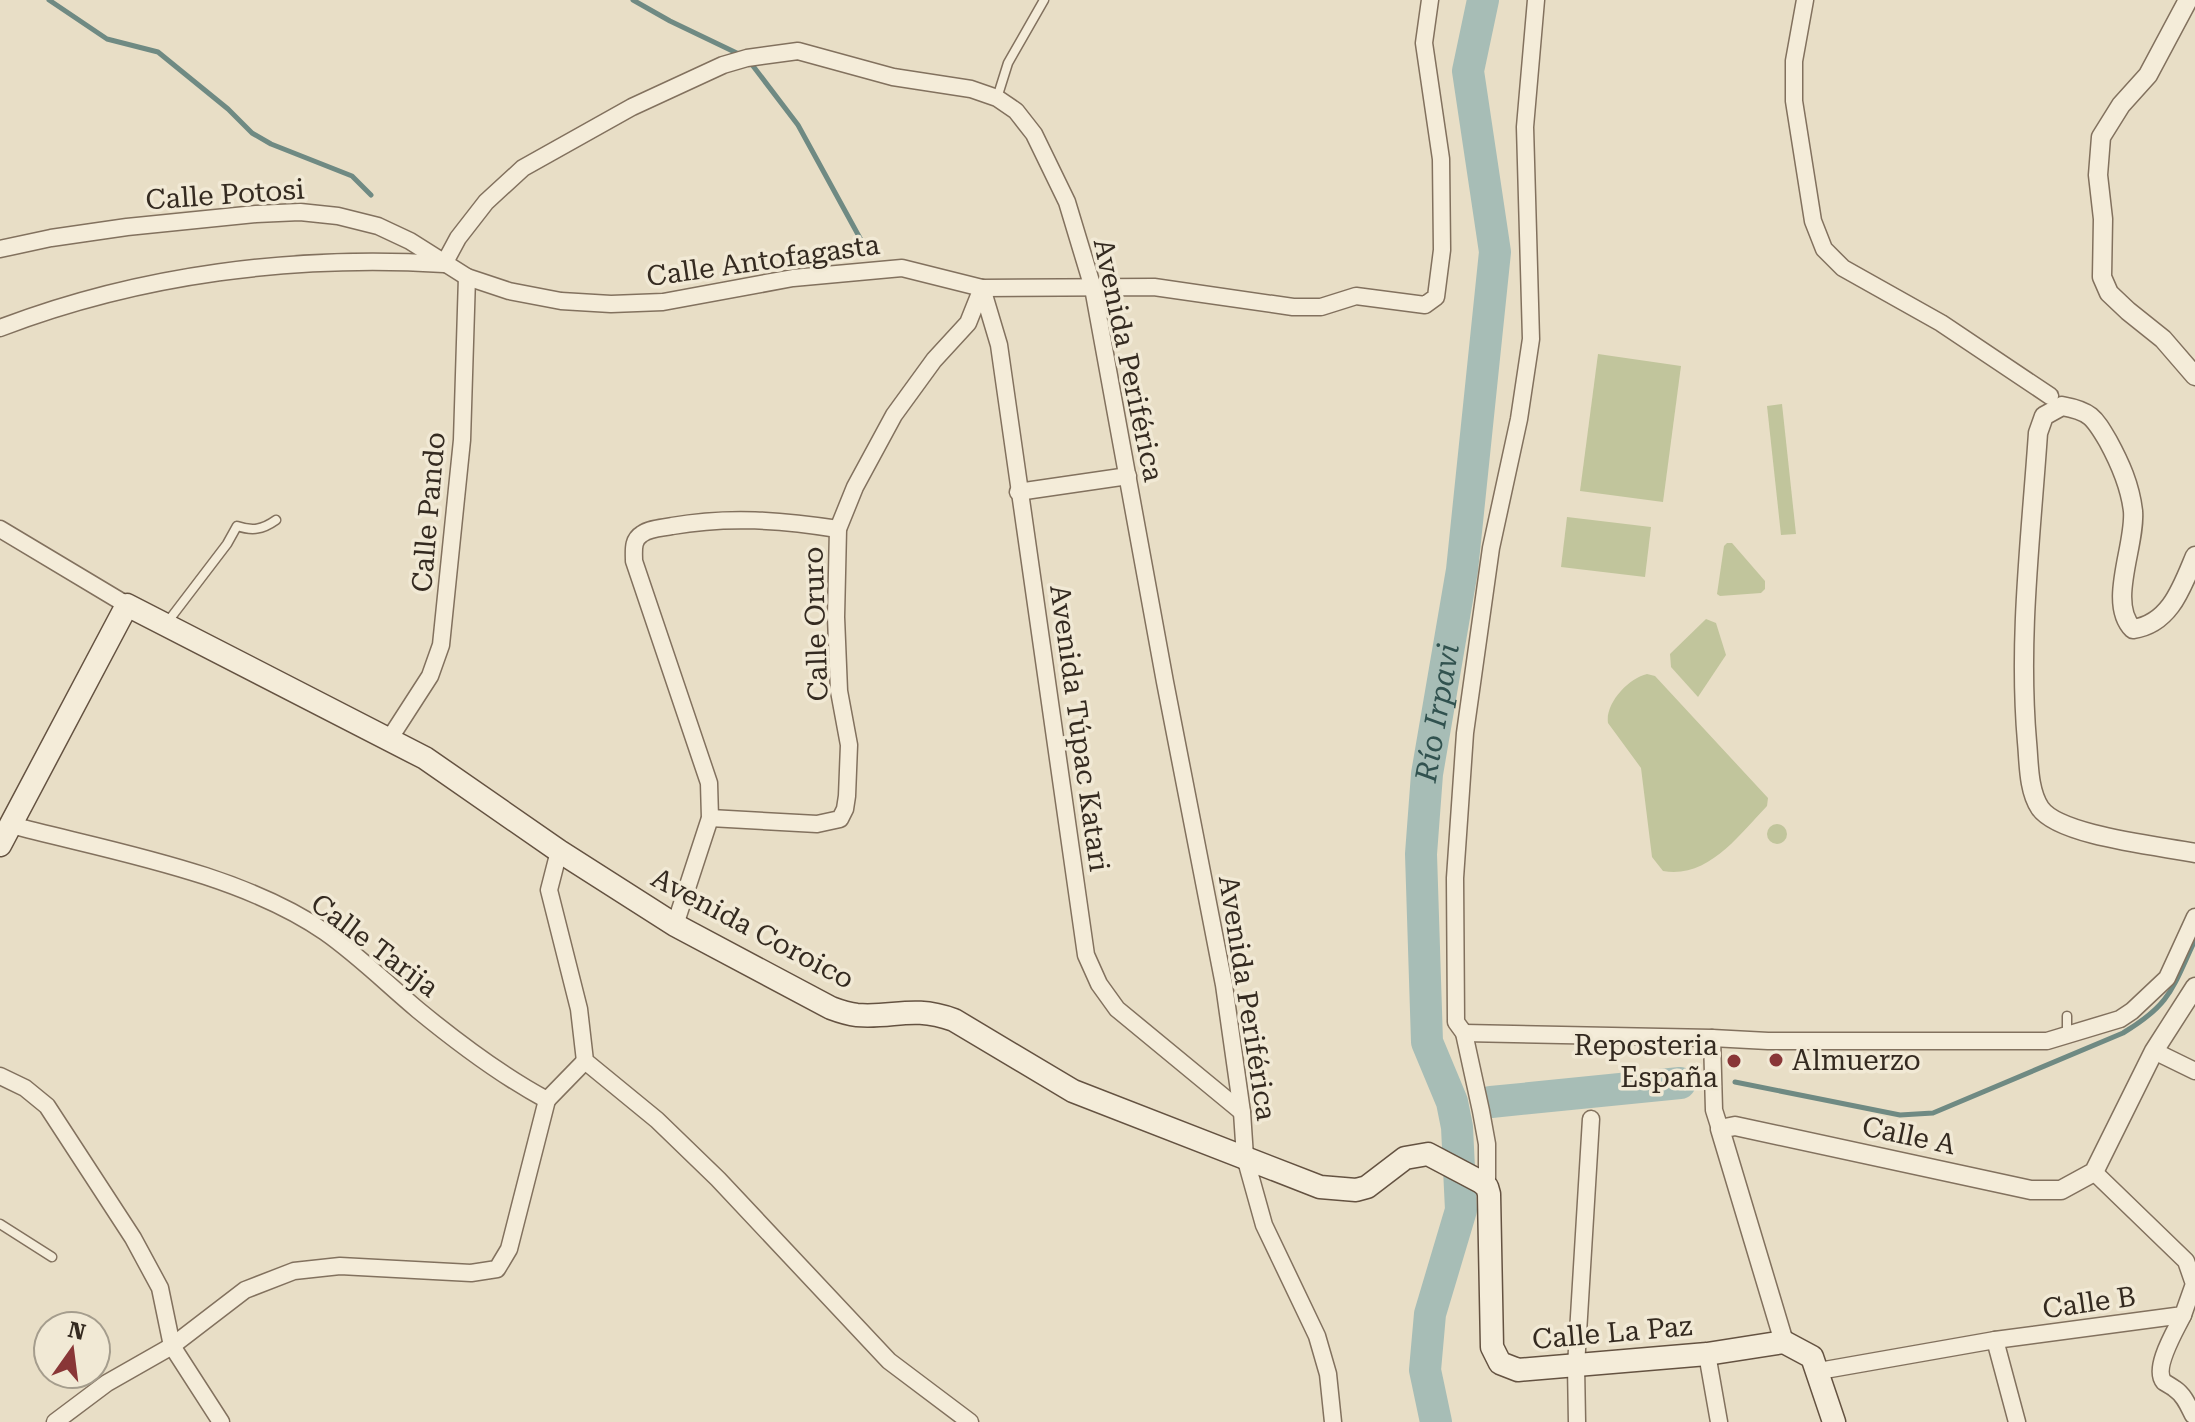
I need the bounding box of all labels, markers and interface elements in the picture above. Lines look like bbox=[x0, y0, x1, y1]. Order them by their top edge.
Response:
street label: Calle Potosi bbox=[144, 172, 306, 217]
street label: Calle Antofagasta bbox=[644, 228, 882, 293]
street label: Avenida Periférica bbox=[1087, 236, 1170, 485]
street label: Calle Pando bbox=[405, 431, 452, 593]
street label: Calle Oruro bbox=[796, 546, 835, 702]
street label: Avenida Túpac Katari bbox=[1043, 583, 1116, 874]
water label: Río Irpavi bbox=[1408, 641, 1466, 786]
street label: Avenida Coroico bbox=[646, 861, 860, 996]
street label: Avenida Periférica bbox=[1212, 873, 1283, 1123]
street label: Calle Tarija bbox=[305, 887, 445, 1004]
place label: Reposteria España bbox=[1574, 1029, 1718, 1094]
place label: Almuerzo bbox=[1792, 1044, 1921, 1077]
marker: Almuerzo bbox=[1767, 1051, 1785, 1069]
marker: Reposteria España bbox=[1725, 1052, 1743, 1070]
street label: Calle A bbox=[1859, 1110, 1959, 1162]
street label: Calle B bbox=[2040, 1280, 2138, 1325]
street label: Calle La Paz bbox=[1531, 1309, 1693, 1356]
north arrow bbox=[32, 1310, 112, 1390]
text: N bbox=[65, 1317, 88, 1345]

